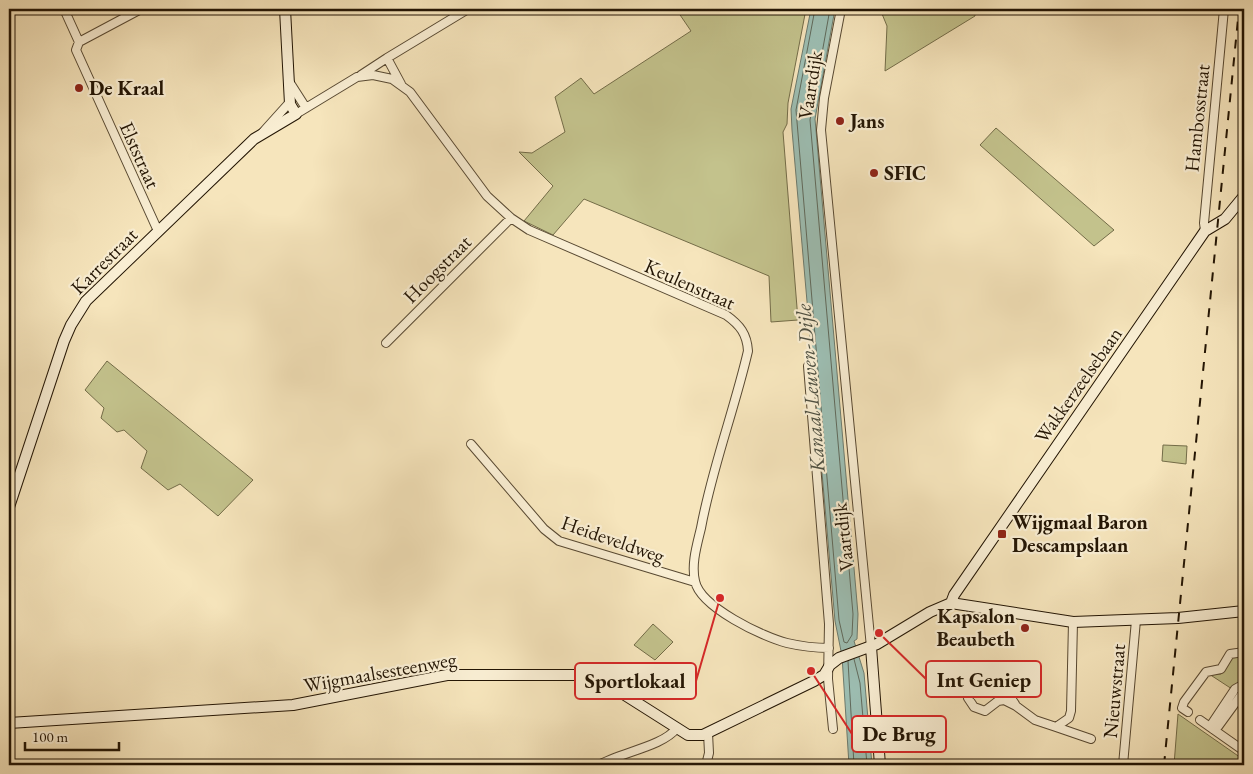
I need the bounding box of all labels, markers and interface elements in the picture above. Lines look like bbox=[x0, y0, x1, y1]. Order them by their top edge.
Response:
street label: Vaartdijk bbox=[792, 48, 828, 121]
street label: Hambosstraat bbox=[1178, 62, 1216, 173]
place label: De Kraal bbox=[89, 75, 164, 101]
marker: De Kraal bbox=[73, 82, 85, 94]
place label: Jans bbox=[848, 108, 884, 134]
marker: Jans bbox=[834, 115, 846, 127]
street label: Elststraat bbox=[114, 118, 167, 193]
place label: SFIC bbox=[884, 160, 926, 186]
marker: SFIC bbox=[868, 167, 880, 179]
street label: Karrestraat bbox=[65, 221, 144, 300]
street label: Hoogstraat bbox=[397, 229, 477, 309]
street label: Keulenstraat bbox=[641, 252, 740, 316]
water label: Kanaal Leuven-Dijle bbox=[789, 302, 831, 474]
street label: Wakkerzeelsebaan bbox=[1028, 322, 1128, 448]
street label: Vaartdijk bbox=[826, 501, 860, 573]
street label: Heideveldweg bbox=[558, 509, 668, 569]
place label: Wijgmaal Baron Descampslaan bbox=[1012, 509, 1148, 558]
marker: Wijgmaal Baron Descampslaan bbox=[996, 528, 1008, 540]
place label: Kapsalon Beaubeth bbox=[937, 603, 1015, 652]
marker: Kapsalon Beaubeth bbox=[1019, 622, 1031, 634]
street label: Nieuwstraat bbox=[1097, 642, 1131, 739]
street label: Wijgmaalsesteenweg bbox=[302, 646, 459, 698]
callout: Int Geniep bbox=[926, 661, 1041, 697]
callout: Sportlokaal bbox=[575, 663, 696, 699]
text: Int Geniep bbox=[937, 666, 1032, 693]
text: Sportlokaal bbox=[585, 667, 685, 694]
callout: De Brug bbox=[852, 716, 946, 752]
scale bar bbox=[25, 719, 119, 751]
text: De Brug bbox=[862, 720, 936, 747]
text: 100 m bbox=[32, 727, 69, 746]

